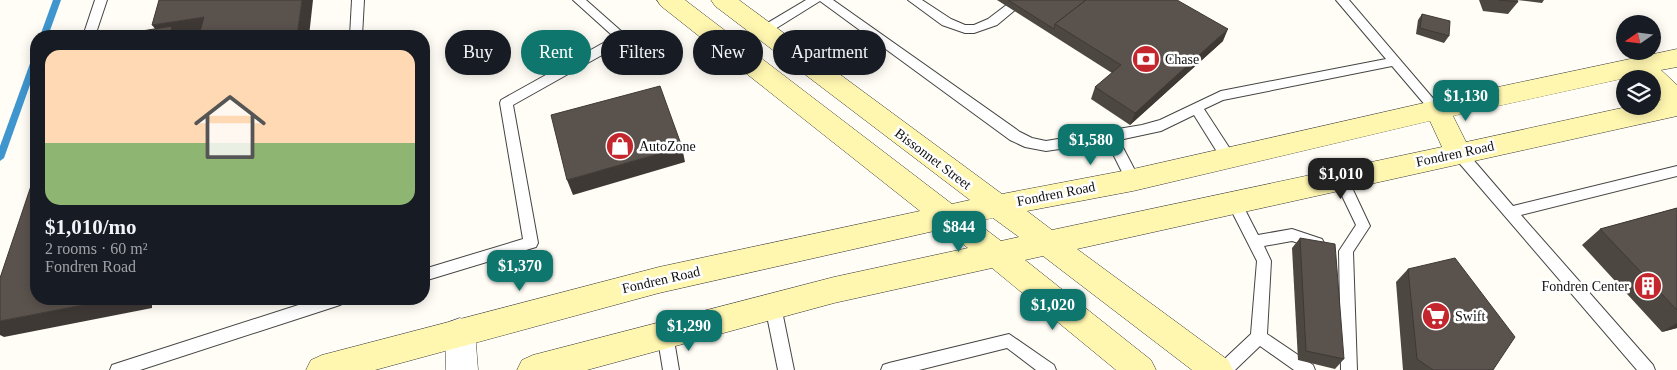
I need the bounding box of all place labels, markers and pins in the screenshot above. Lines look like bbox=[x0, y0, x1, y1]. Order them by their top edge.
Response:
bank icon: Chase bbox=[1131, 44, 1161, 74]
place label: Chase bbox=[1165, 52, 1199, 67]
pin: $1,130 bbox=[1425, 80, 1507, 122]
pin: $1,580 bbox=[1050, 124, 1132, 166]
shop icon: AutoZone bbox=[605, 131, 635, 161]
place label: AutoZone bbox=[639, 139, 696, 154]
pin: $1,010 bbox=[1300, 158, 1382, 200]
pin: $844 bbox=[929, 210, 989, 253]
pin: $1,370 bbox=[479, 250, 561, 292]
building icon: Fondren Center bbox=[1633, 271, 1663, 301]
place label: Fondren Center bbox=[1542, 279, 1629, 294]
pin: $1,020 bbox=[1012, 288, 1094, 331]
supermarket icon: Swift bbox=[1421, 301, 1451, 331]
place label: Swift bbox=[1455, 309, 1485, 324]
pin: $1,290 bbox=[648, 310, 730, 352]

